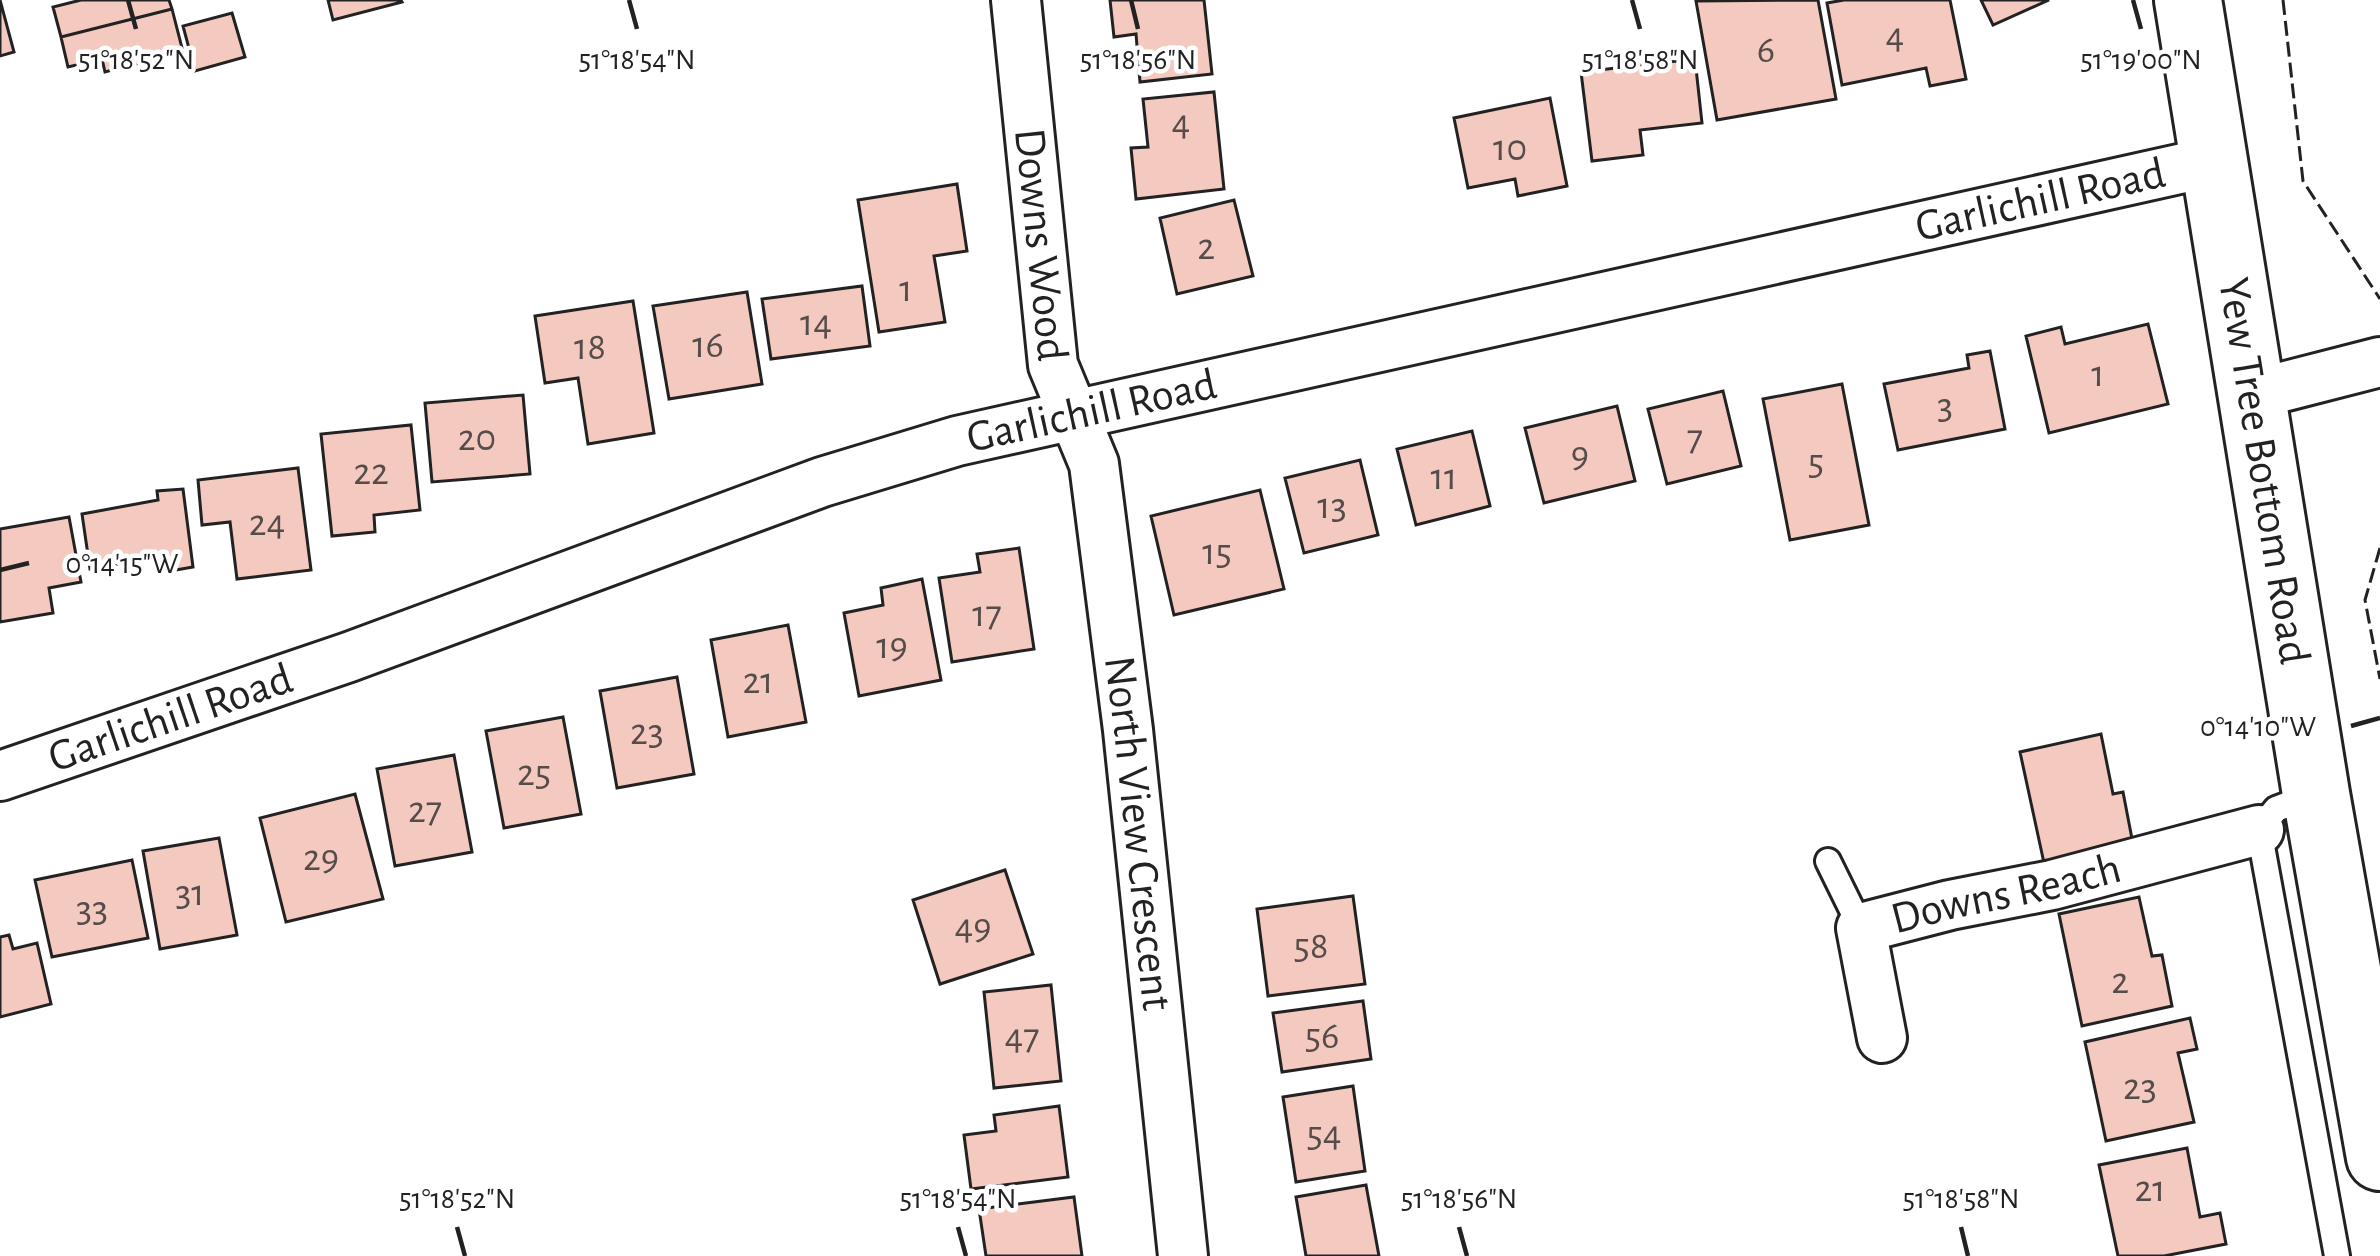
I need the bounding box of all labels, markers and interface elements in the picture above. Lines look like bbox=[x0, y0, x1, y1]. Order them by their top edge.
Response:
house number: 4 bbox=[1886, 17, 1904, 56]
house number: 6 bbox=[1757, 31, 1775, 70]
text: 51°18'52"N bbox=[78, 45, 194, 75]
text: 51°18'54"N bbox=[578, 45, 696, 75]
text: 51°18'56"N bbox=[1080, 45, 1196, 75]
text: 51°18'58"N bbox=[1582, 45, 1698, 75]
text: 51°19'00"N bbox=[2080, 45, 2202, 75]
house number: 4 bbox=[1172, 104, 1190, 143]
street label: Downs Wood bbox=[1007, 126, 1075, 363]
house number: 10 bbox=[1493, 129, 1527, 168]
street label: Garlichill Road bbox=[1911, 150, 2169, 249]
house number: 2 bbox=[1197, 228, 1215, 267]
house number: 1 bbox=[899, 270, 913, 309]
street label: Yew Tree Bottom Road bbox=[2211, 275, 2317, 667]
house number: 14 bbox=[800, 304, 832, 343]
house number: 16 bbox=[692, 326, 724, 365]
house number: 18 bbox=[574, 328, 606, 367]
house number: 1 bbox=[2091, 355, 2105, 394]
street label: Garlichill Road bbox=[963, 361, 1221, 461]
house number: 3 bbox=[1937, 387, 1953, 426]
house number: 20 bbox=[458, 419, 496, 458]
house number: 7 bbox=[1687, 419, 1703, 458]
house number: 9 bbox=[1571, 436, 1589, 475]
house number: 5 bbox=[1808, 443, 1824, 482]
house number: 22 bbox=[353, 453, 389, 492]
house number: 11 bbox=[1431, 458, 1457, 497]
house number: 13 bbox=[1317, 487, 1347, 526]
house number: 24 bbox=[249, 504, 285, 543]
house number: 15 bbox=[1202, 533, 1232, 572]
text: 0°14'15"W bbox=[66, 549, 179, 579]
house number: 17 bbox=[972, 595, 1002, 634]
house number: 19 bbox=[876, 627, 908, 666]
street label: North View Crescent bbox=[1096, 653, 1180, 1013]
street label: Garlichill Road bbox=[43, 656, 298, 780]
house number: 21 bbox=[742, 662, 774, 701]
text: 0°14'10"W bbox=[2200, 712, 2316, 742]
house number: 23 bbox=[630, 713, 664, 752]
house number: 25 bbox=[517, 754, 551, 793]
house number: 27 bbox=[408, 791, 442, 830]
house number: 29 bbox=[303, 839, 339, 878]
street label: Downs Reach bbox=[1886, 845, 2125, 942]
house number: 31 bbox=[175, 874, 205, 913]
house number: 33 bbox=[76, 890, 108, 929]
house number: 49 bbox=[954, 908, 992, 947]
house number: 58 bbox=[1294, 927, 1328, 966]
house number: 2 bbox=[2111, 962, 2129, 1001]
house number: 56 bbox=[1305, 1017, 1339, 1056]
house number: 47 bbox=[1004, 1018, 1040, 1057]
house number: 23 bbox=[2123, 1068, 2157, 1107]
house number: 54 bbox=[1306, 1115, 1342, 1154]
house number: 21 bbox=[2134, 1170, 2166, 1209]
text: 51°18'52"N bbox=[399, 1184, 515, 1214]
text: 51°18'54"N bbox=[899, 1184, 1017, 1214]
text: 51°18'56"N bbox=[1401, 1184, 1517, 1214]
text: 51°18'58"N bbox=[1903, 1184, 2019, 1214]

